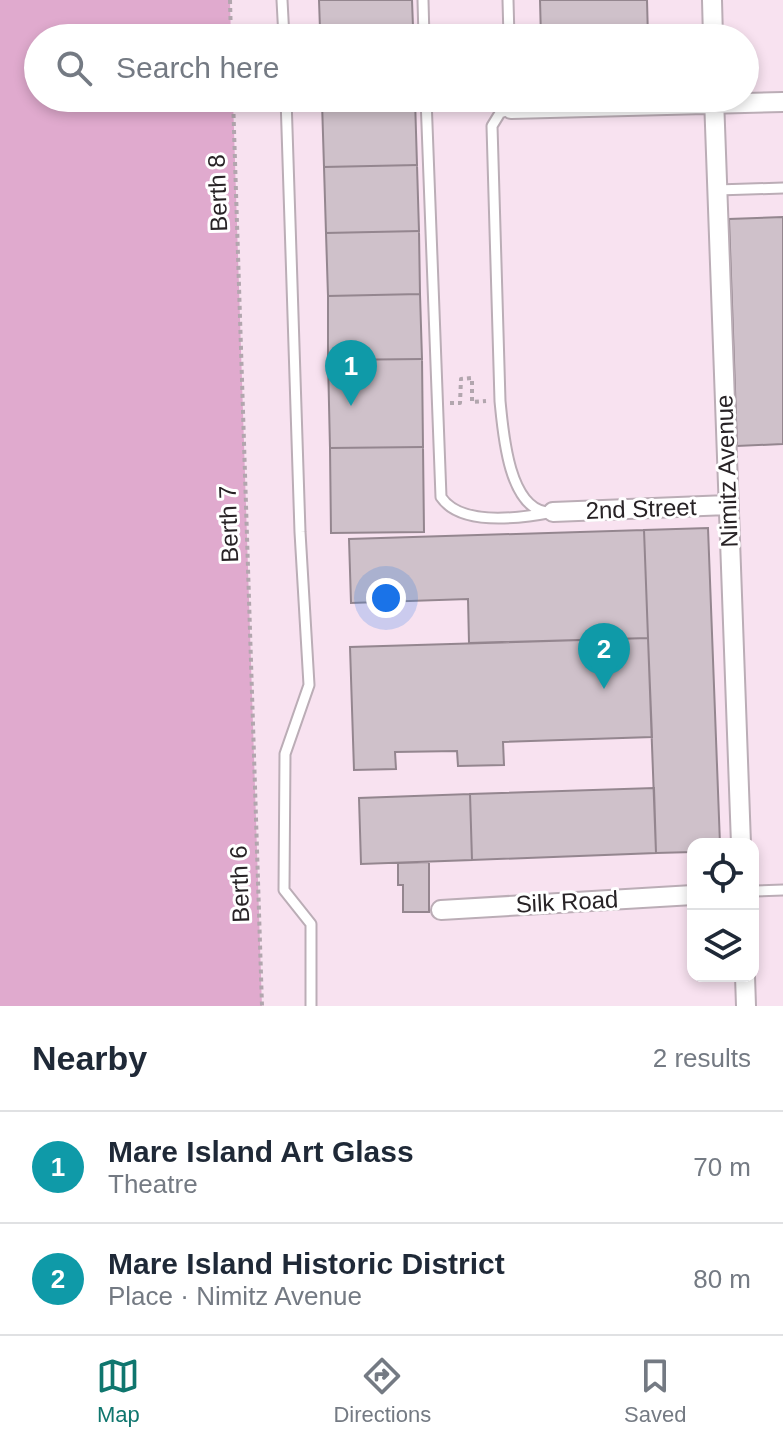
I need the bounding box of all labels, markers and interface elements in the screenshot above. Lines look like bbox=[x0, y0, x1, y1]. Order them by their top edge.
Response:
search box bbox=[24, 24, 759, 112]
icon: search bbox=[52, 46, 96, 90]
text: Search here bbox=[116, 51, 279, 84]
street label: Berth 8 bbox=[203, 154, 232, 232]
pin: 1 bbox=[325, 340, 377, 406]
street label: Nimitz Avenue bbox=[710, 394, 743, 548]
street label: Berth 7 bbox=[214, 485, 243, 563]
street label: 2nd Street bbox=[585, 493, 697, 524]
your location bbox=[366, 578, 406, 618]
pin: 2 bbox=[578, 623, 630, 689]
map controls bbox=[687, 838, 759, 982]
button: locate bbox=[687, 838, 759, 910]
street label: Berth 6 bbox=[225, 845, 254, 923]
street label: Silk Road bbox=[515, 885, 619, 918]
button: layers bbox=[687, 910, 759, 982]
text: Nearby bbox=[32, 1039, 147, 1077]
text: 2 results bbox=[653, 1043, 751, 1073]
text: Mare Island Art Glass bbox=[108, 1135, 414, 1168]
text: 1 bbox=[51, 1152, 65, 1182]
text: 70 m bbox=[693, 1152, 751, 1182]
text: Theatre bbox=[108, 1169, 198, 1199]
text: Mare Island Historic District bbox=[108, 1247, 505, 1280]
text: 2 bbox=[51, 1264, 65, 1294]
text: 80 m bbox=[693, 1264, 751, 1294]
text: Place · Nimitz Avenue bbox=[108, 1281, 362, 1311]
tab: Map bbox=[96, 1354, 140, 1428]
tab: Directions bbox=[333, 1354, 431, 1428]
tab: Saved bbox=[624, 1354, 687, 1428]

